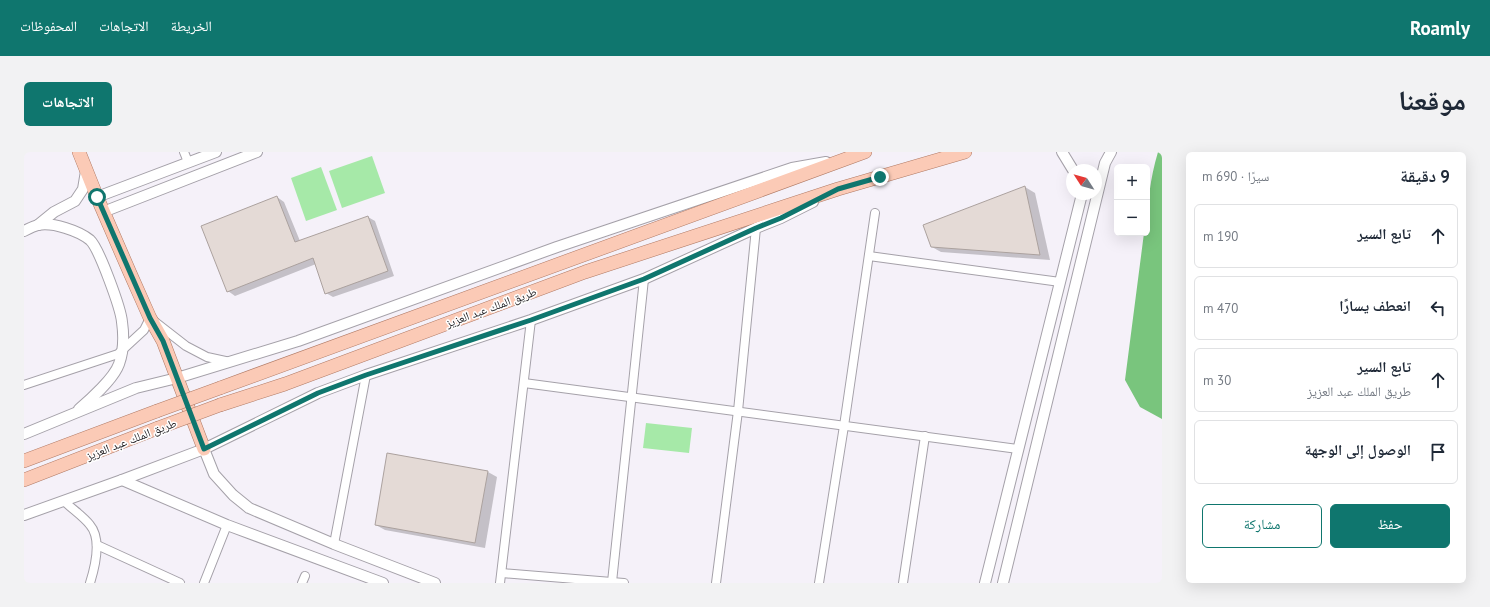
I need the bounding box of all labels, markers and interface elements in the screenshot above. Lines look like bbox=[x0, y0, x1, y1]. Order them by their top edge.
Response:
text: Roamly bbox=[1410, 16, 1470, 40]
text: المحفوظات bbox=[20, 17, 77, 35]
text: الاتجاهات bbox=[99, 17, 149, 35]
text: الخريطة bbox=[171, 17, 212, 35]
text: موقعنا bbox=[1398, 81, 1466, 118]
button: الاتجاهات bbox=[24, 82, 112, 126]
north arrow bbox=[1066, 164, 1102, 200]
map controls bbox=[1114, 164, 1150, 236]
button: + bbox=[1114, 164, 1150, 200]
text: 9 دقيقة bbox=[1400, 165, 1450, 187]
route end bbox=[871, 168, 889, 186]
text: سيرًا · 690 m bbox=[1202, 168, 1269, 185]
route start bbox=[88, 188, 106, 206]
button: − bbox=[1114, 200, 1150, 236]
text: تابع السير bbox=[1357, 224, 1411, 243]
icon: ahead bbox=[1427, 225, 1449, 247]
text: 190 m bbox=[1203, 228, 1238, 245]
street label: طريق الملك عبد العزيز bbox=[443, 284, 539, 331]
text: انعطف يسارًا bbox=[1339, 296, 1411, 315]
icon: left bbox=[1427, 297, 1449, 319]
text: 470 m bbox=[1203, 300, 1238, 317]
text: تابع السير bbox=[1357, 357, 1411, 376]
icon: ahead bbox=[1427, 369, 1449, 391]
text: 30 m bbox=[1203, 372, 1231, 389]
text: طريق الملك عبد العزيز bbox=[1307, 383, 1411, 400]
street label: طريق الملك عبد العزيز bbox=[83, 415, 179, 464]
text: الوصول إلى الوجهة bbox=[1305, 440, 1411, 459]
icon: arrive bbox=[1427, 441, 1449, 463]
button: مشاركة bbox=[1202, 504, 1322, 548]
button: حفظ bbox=[1330, 504, 1450, 548]

